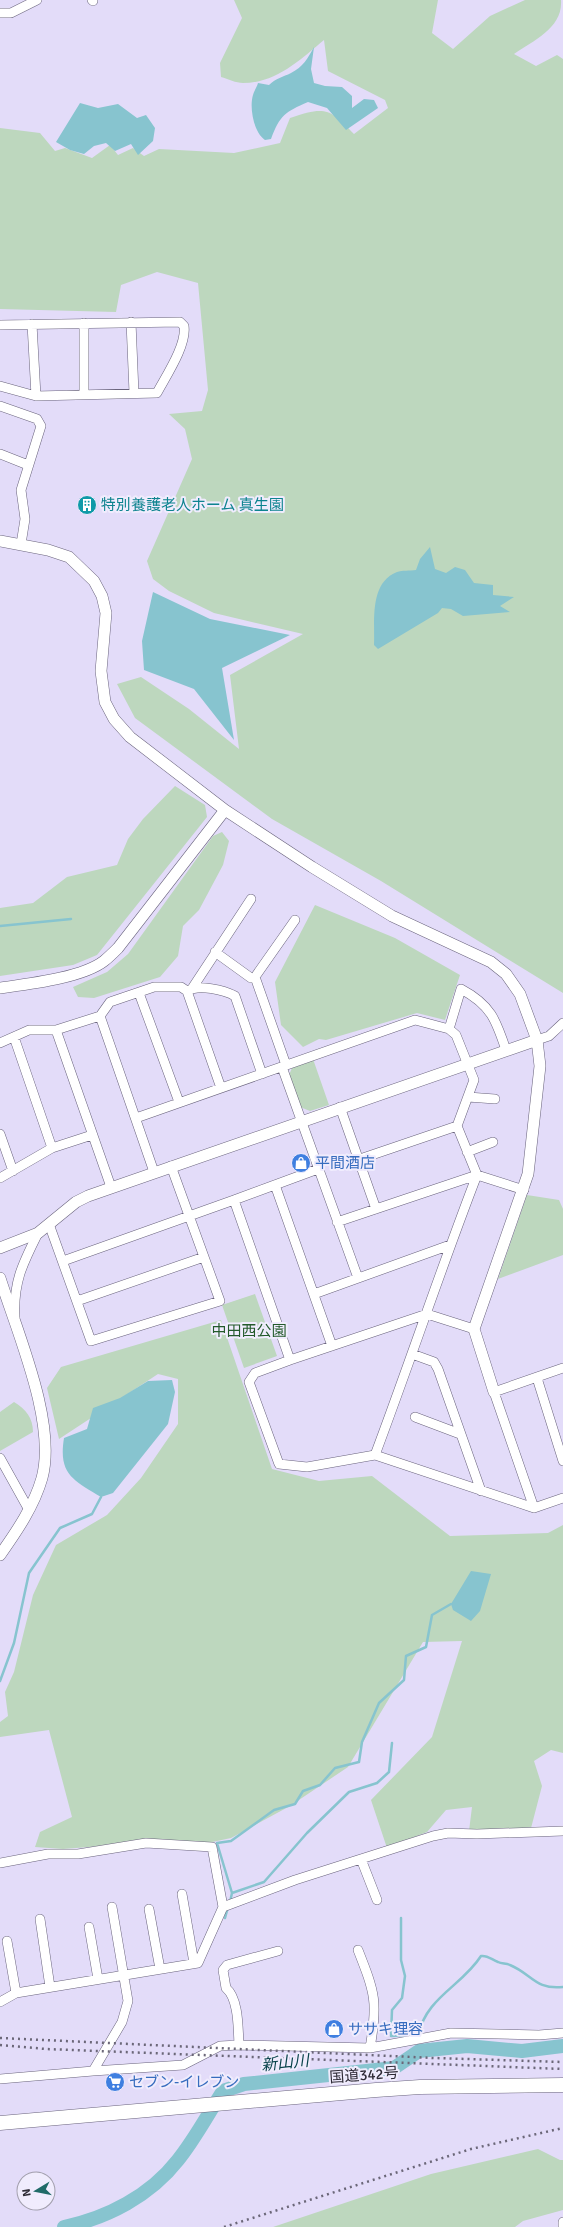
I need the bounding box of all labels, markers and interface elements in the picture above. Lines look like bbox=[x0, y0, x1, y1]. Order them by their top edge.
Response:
building icon: 特別養護老人ホーム 真生園 bbox=[76, 494, 98, 516]
place label: 特別養護老人ホーム 真生園 bbox=[101, 496, 284, 514]
shop icon: 平間酒店 bbox=[290, 1152, 312, 1174]
place label: 平間酒店 bbox=[315, 1154, 375, 1172]
park label: 中田西公園 bbox=[211, 1322, 287, 1340]
shop icon: ササキ理容 bbox=[323, 2018, 345, 2040]
place label: ササキ理容 bbox=[348, 2020, 423, 2038]
water label: 新山川 bbox=[260, 2050, 312, 2075]
street label: 国道342号 bbox=[329, 2064, 399, 2086]
supermarket icon: セブン-イレブン bbox=[104, 2071, 126, 2093]
place label: セブン-イレブン bbox=[129, 2073, 239, 2091]
north arrow bbox=[16, 2171, 56, 2211]
text: N bbox=[20, 2188, 34, 2198]

